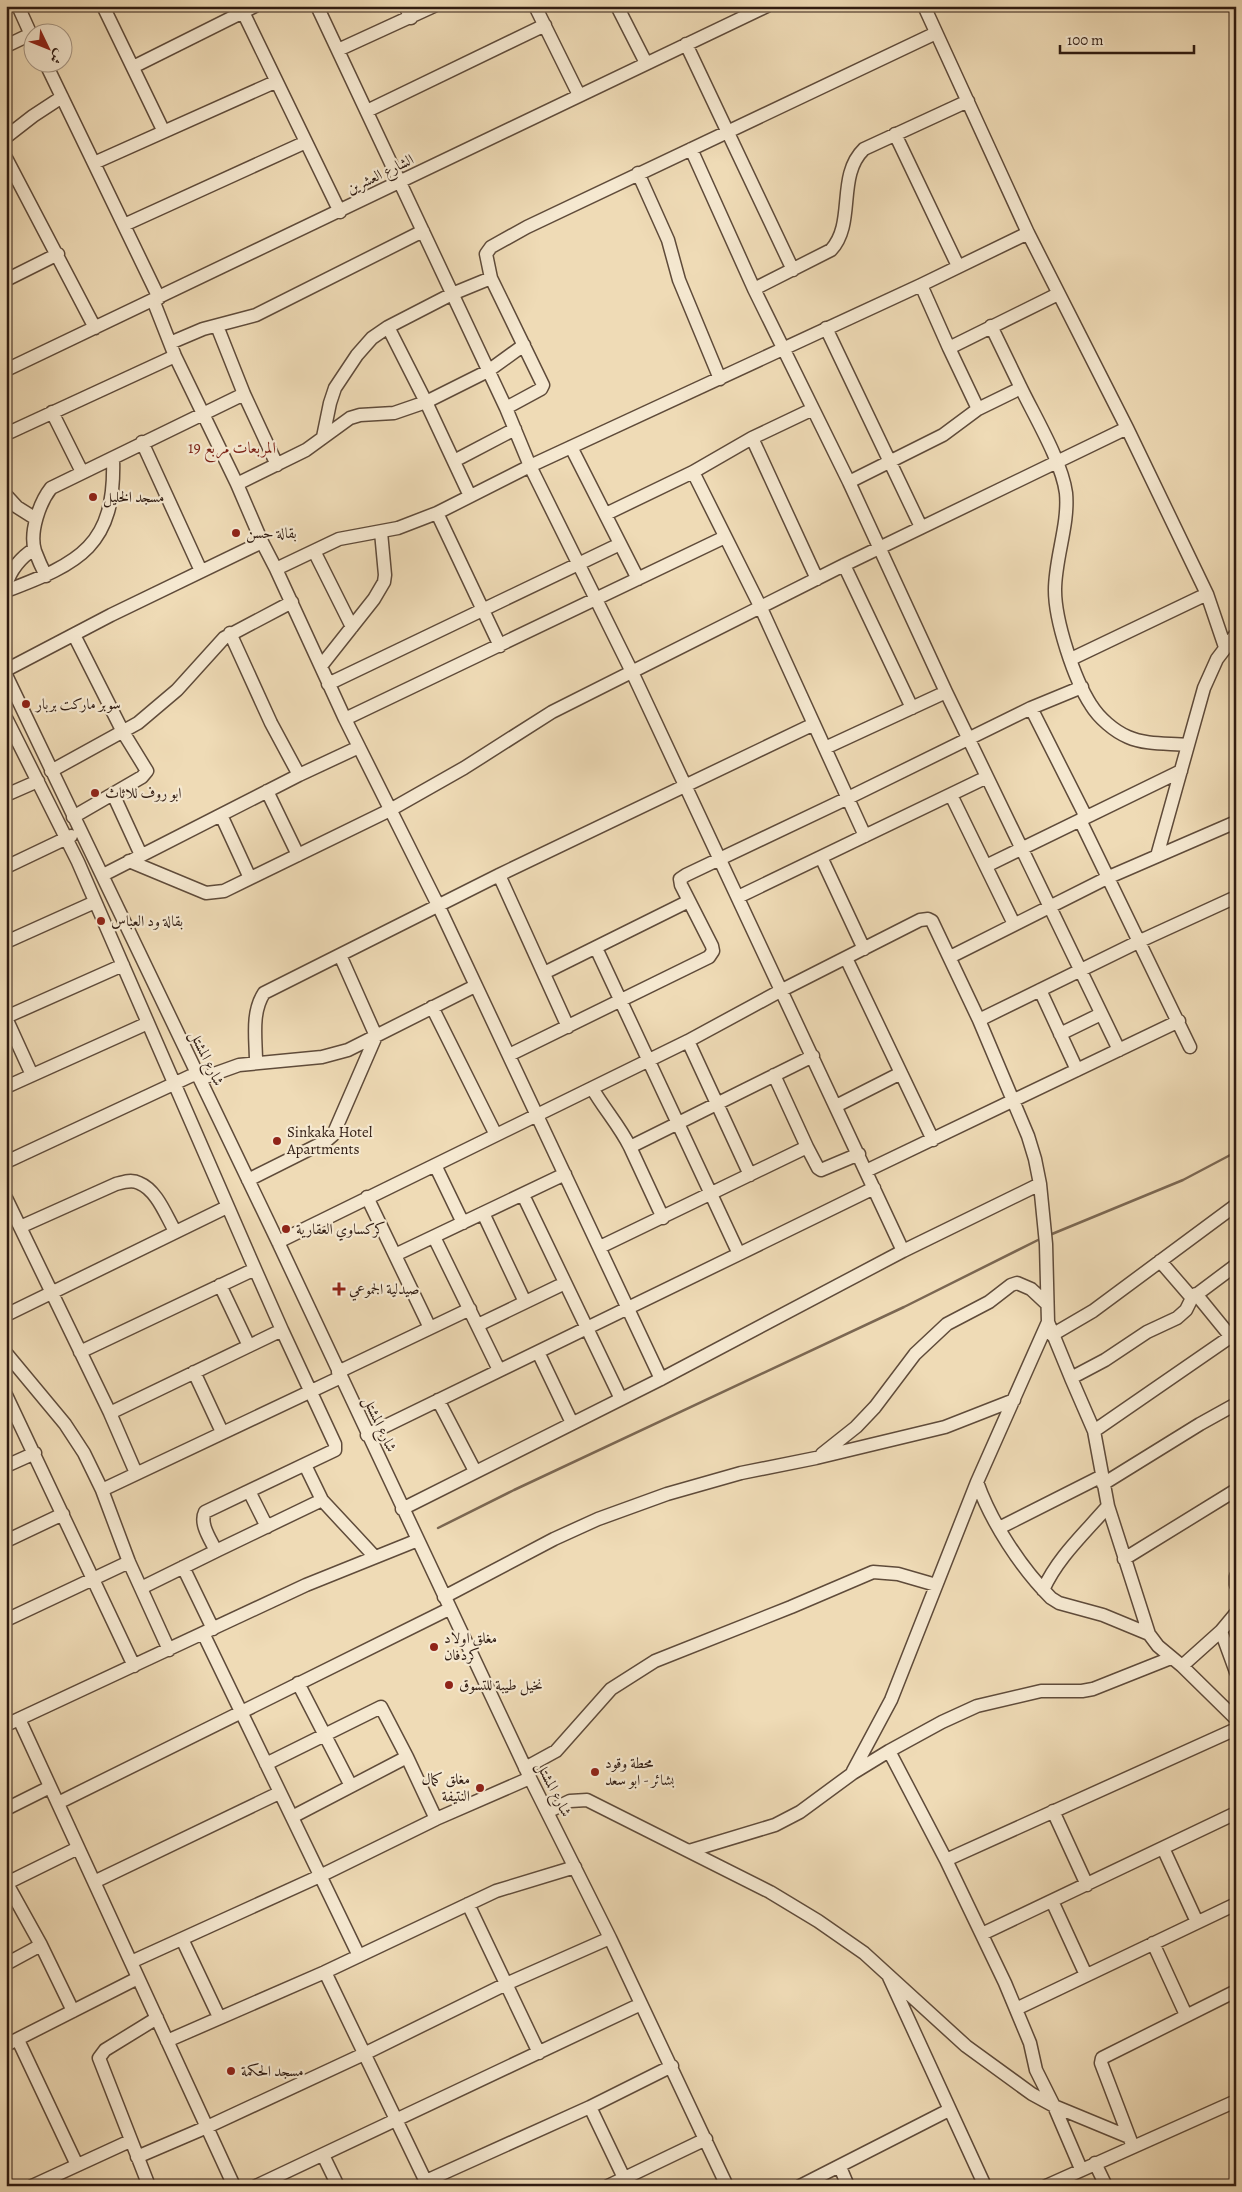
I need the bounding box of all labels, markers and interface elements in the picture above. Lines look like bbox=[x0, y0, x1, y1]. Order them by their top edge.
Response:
north arrow bbox=[22, 22, 72, 72]
scale bar bbox=[1060, 22, 1193, 54]
text: 100 m bbox=[1067, 30, 1104, 50]
text: ش bbox=[45, 45, 69, 68]
street label: الشارع العشرين bbox=[343, 149, 418, 201]
district label: المربعات مربع 19 bbox=[188, 437, 276, 463]
place label: مسجد الخليل bbox=[103, 487, 164, 508]
marker: مسجد الخليل bbox=[87, 491, 99, 503]
place label: بقالة حسن bbox=[246, 523, 297, 543]
marker: بقالة حسن bbox=[230, 527, 242, 539]
place label: سوبر ماركت بربار bbox=[34, 694, 121, 714]
marker: سوبر ماركت بربار bbox=[20, 698, 32, 710]
place label: ابو روف للاثاث bbox=[105, 783, 182, 803]
marker: ابو روف للاثاث bbox=[89, 787, 101, 799]
place label: بقالة ود العباس bbox=[111, 911, 183, 931]
marker: بقالة ود العباس bbox=[95, 915, 107, 927]
street label: شارع المشتل bbox=[182, 1027, 229, 1090]
place label: Sinkaka Hotel Apartments bbox=[286, 1122, 373, 1159]
marker: Sinkaka Hotel Apartments bbox=[271, 1135, 283, 1147]
place label: كركساوي العقارية bbox=[296, 1219, 386, 1241]
marker: كركساوي العقارية bbox=[280, 1223, 292, 1235]
place label: صيدلية الجموعي bbox=[349, 1279, 419, 1301]
marker: صيدلية الجموعي bbox=[333, 1283, 345, 1295]
street label: شارع المشتل bbox=[356, 1393, 402, 1456]
place label: مغلق اولاد كردفان bbox=[444, 1628, 497, 1665]
marker: مغلق اولاد كردفان bbox=[428, 1641, 440, 1653]
place label: نخيل طيبة للتسوق bbox=[459, 1675, 543, 1696]
marker: نخيل طيبة للتسوق bbox=[443, 1679, 455, 1691]
place label: محطة وقود بشائر - ابو سعد bbox=[605, 1753, 675, 1790]
street label: شارع المشتل bbox=[529, 1758, 576, 1821]
marker: محطة وقود بشائر - ابو سعد bbox=[589, 1766, 601, 1778]
place label: مغلق كمال النتيفة bbox=[421, 1769, 470, 1806]
marker: مغلق كمال النتيفة bbox=[474, 1782, 486, 1794]
place label: مسجد الحكمة bbox=[241, 2061, 304, 2081]
marker: مسجد الحكمة bbox=[225, 2065, 237, 2077]

